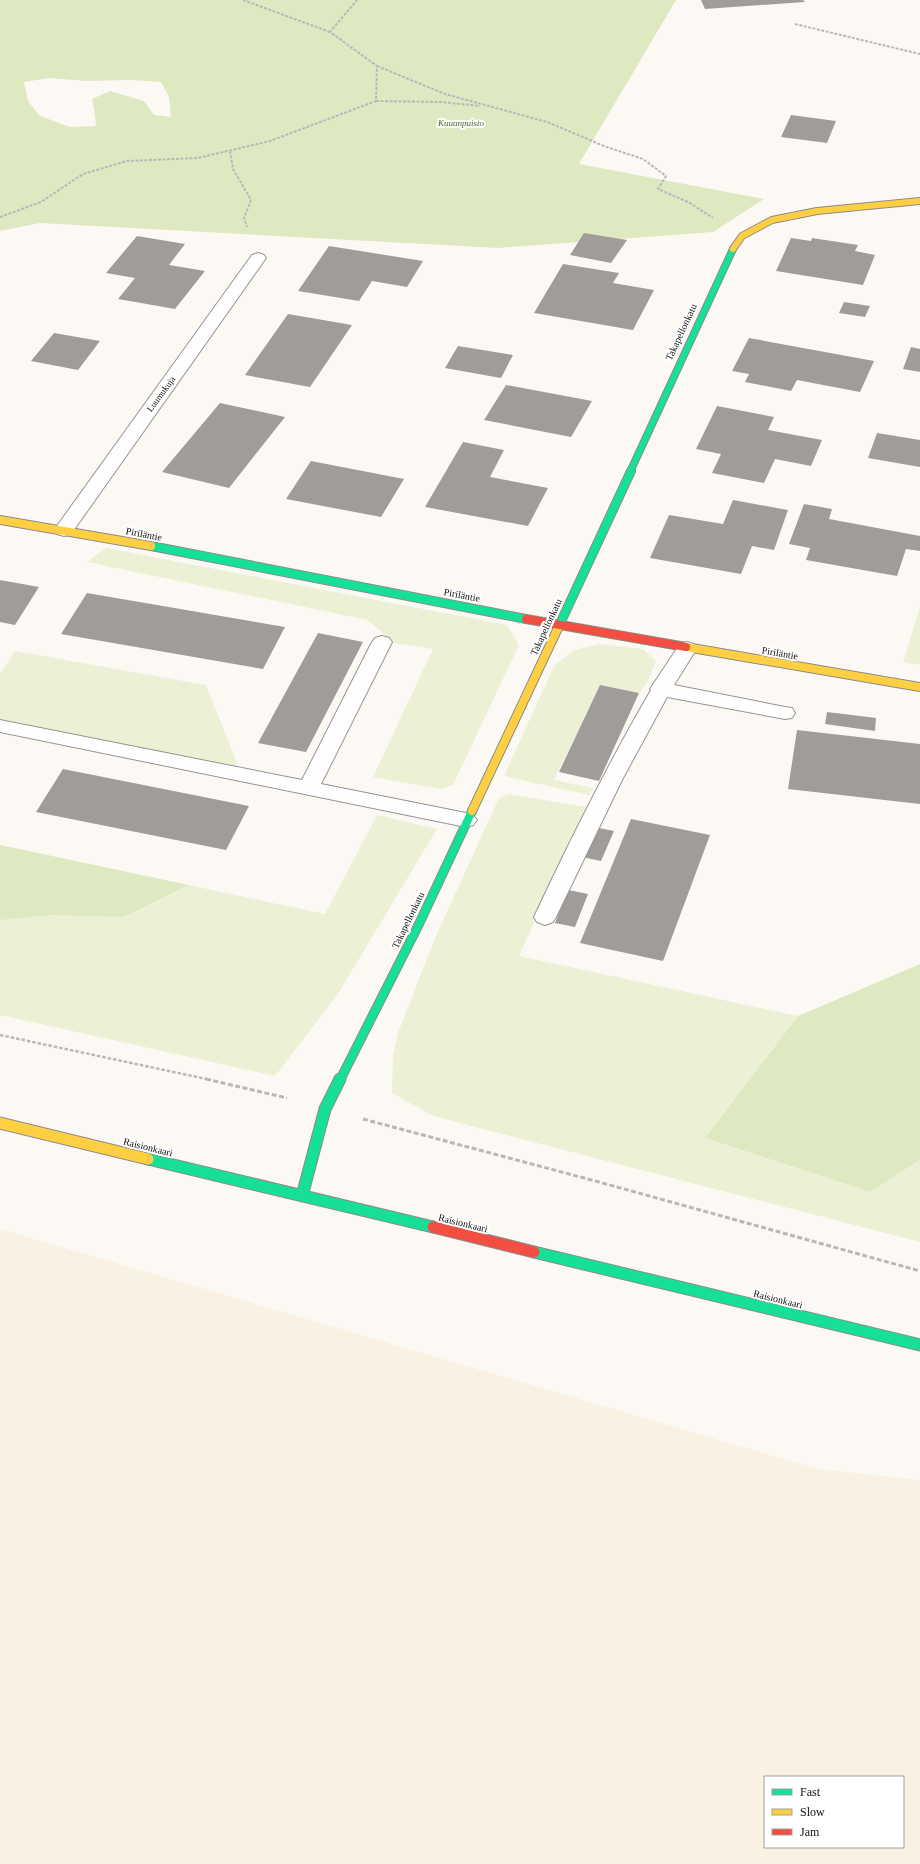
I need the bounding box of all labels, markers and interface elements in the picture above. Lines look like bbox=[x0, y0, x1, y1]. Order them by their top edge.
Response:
park label: Kuuanpuisto bbox=[437, 118, 484, 128]
street label: Takapellonkatu bbox=[663, 302, 699, 362]
street label: Luumukuja bbox=[145, 374, 177, 414]
street label: Piriläntie bbox=[125, 525, 164, 543]
street label: Piriläntie bbox=[443, 586, 482, 604]
street label: Takapellonkatu bbox=[528, 597, 564, 657]
street label: Piriläntie bbox=[761, 644, 800, 662]
street label: Takapellonkatu bbox=[390, 890, 426, 950]
street label: Raisionkaari bbox=[122, 1136, 174, 1159]
street label: Raisionkaari bbox=[437, 1212, 489, 1235]
street label: Raisionkaari bbox=[752, 1288, 804, 1311]
legend bbox=[764, 1776, 904, 1848]
text: Fast bbox=[800, 1785, 821, 1799]
text: Slow bbox=[800, 1805, 825, 1819]
text: Jam bbox=[800, 1825, 820, 1839]

